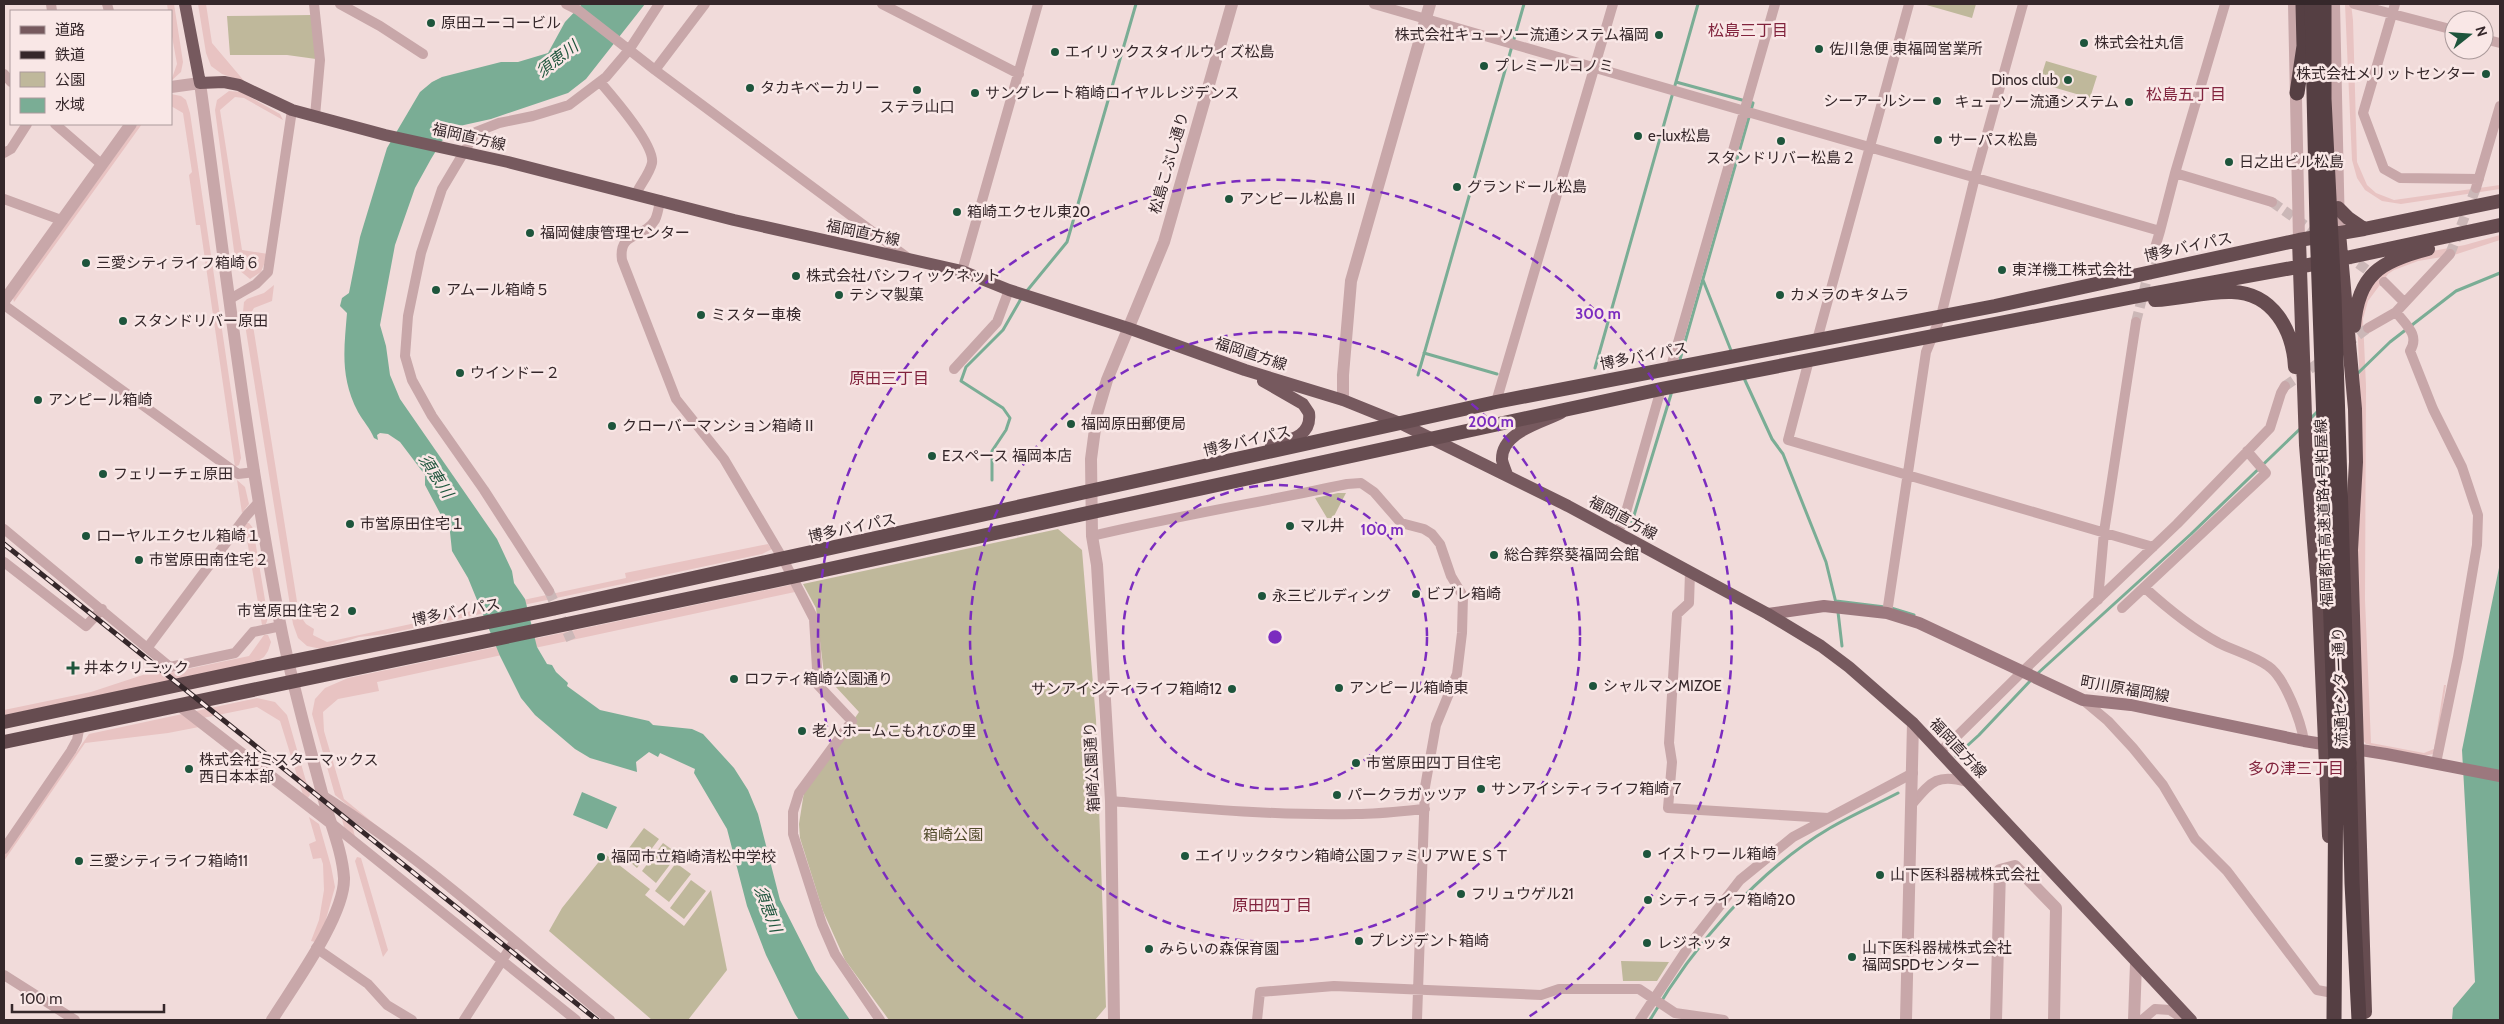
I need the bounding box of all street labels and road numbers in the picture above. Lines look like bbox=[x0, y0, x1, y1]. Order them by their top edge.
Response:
street label: 松島こぶし通り bbox=[1146, 110, 1192, 216]
street label: 福岡直方線 bbox=[430, 120, 508, 154]
street label: 福岡直方線 bbox=[824, 216, 902, 250]
street label: 博多バイパス bbox=[2142, 229, 2234, 265]
street label: 福岡直方線 bbox=[1213, 334, 1289, 374]
street label: 博多バイパス bbox=[1598, 339, 1690, 373]
street label: 福岡都市高速道路4号粕屋線 bbox=[2312, 418, 2336, 608]
street label: 博多バイパス bbox=[1201, 422, 1293, 460]
street label: 福岡直方線 bbox=[1586, 492, 1660, 544]
street label: 博多バイパス bbox=[806, 510, 898, 546]
street label: 博多バイパス bbox=[410, 595, 502, 629]
street label: 流通センター通り bbox=[2329, 627, 2351, 747]
street label: 町川原福岡線 bbox=[2079, 672, 2171, 706]
street label: 福岡直方線 bbox=[1926, 714, 1990, 782]
street label: 箱崎公園通り bbox=[1081, 722, 1103, 812]

